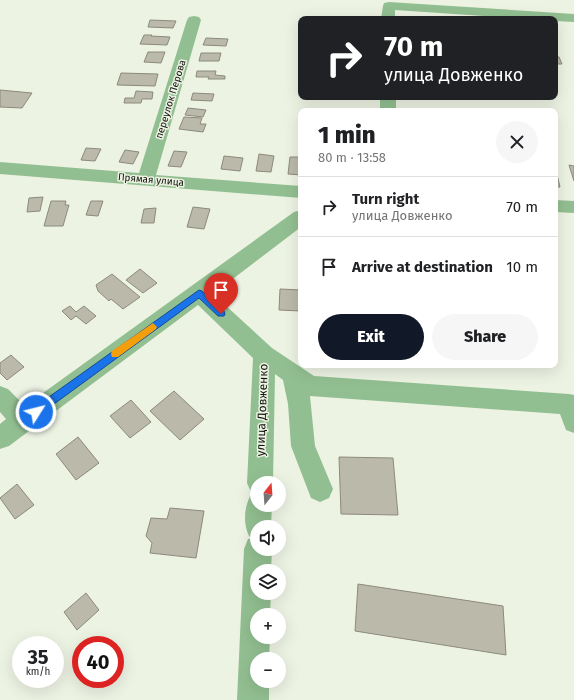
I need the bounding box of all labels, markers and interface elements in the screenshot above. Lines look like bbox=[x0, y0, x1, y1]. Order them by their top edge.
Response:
text: 70 m bbox=[384, 30, 443, 63]
icon: right bbox=[318, 32, 370, 84]
street label: переулок Перова bbox=[153, 58, 189, 140]
text: улица Довженко bbox=[384, 64, 523, 86]
text: 1 min bbox=[318, 121, 376, 149]
button: close bbox=[496, 121, 538, 163]
text: 80 m · 13:58 bbox=[318, 150, 386, 165]
street label: Прямая улица bbox=[117, 171, 184, 189]
text: Turn right bbox=[352, 190, 419, 208]
icon: right bbox=[318, 196, 340, 218]
text: 70 m bbox=[506, 198, 538, 216]
text: улица Довженко bbox=[352, 208, 453, 223]
icon: arrive bbox=[318, 256, 340, 278]
text: Arrive at destination bbox=[352, 258, 493, 276]
text: 10 m bbox=[506, 258, 538, 276]
pin bbox=[204, 273, 238, 314]
icon: arrive bbox=[210, 279, 232, 301]
button: Exit bbox=[318, 314, 424, 360]
button: Share bbox=[432, 314, 538, 360]
street label: улица Довженко bbox=[253, 363, 271, 457]
position arrow bbox=[15, 391, 57, 433]
north arrow bbox=[250, 476, 286, 512]
map controls bbox=[250, 476, 286, 688]
button: sound bbox=[250, 520, 286, 556]
button: layers bbox=[250, 564, 286, 600]
button: + bbox=[250, 608, 286, 644]
speed limit sign: 40 bbox=[72, 636, 124, 688]
text: 35 bbox=[27, 645, 49, 669]
button: − bbox=[250, 652, 286, 688]
text: km/h bbox=[26, 666, 50, 678]

